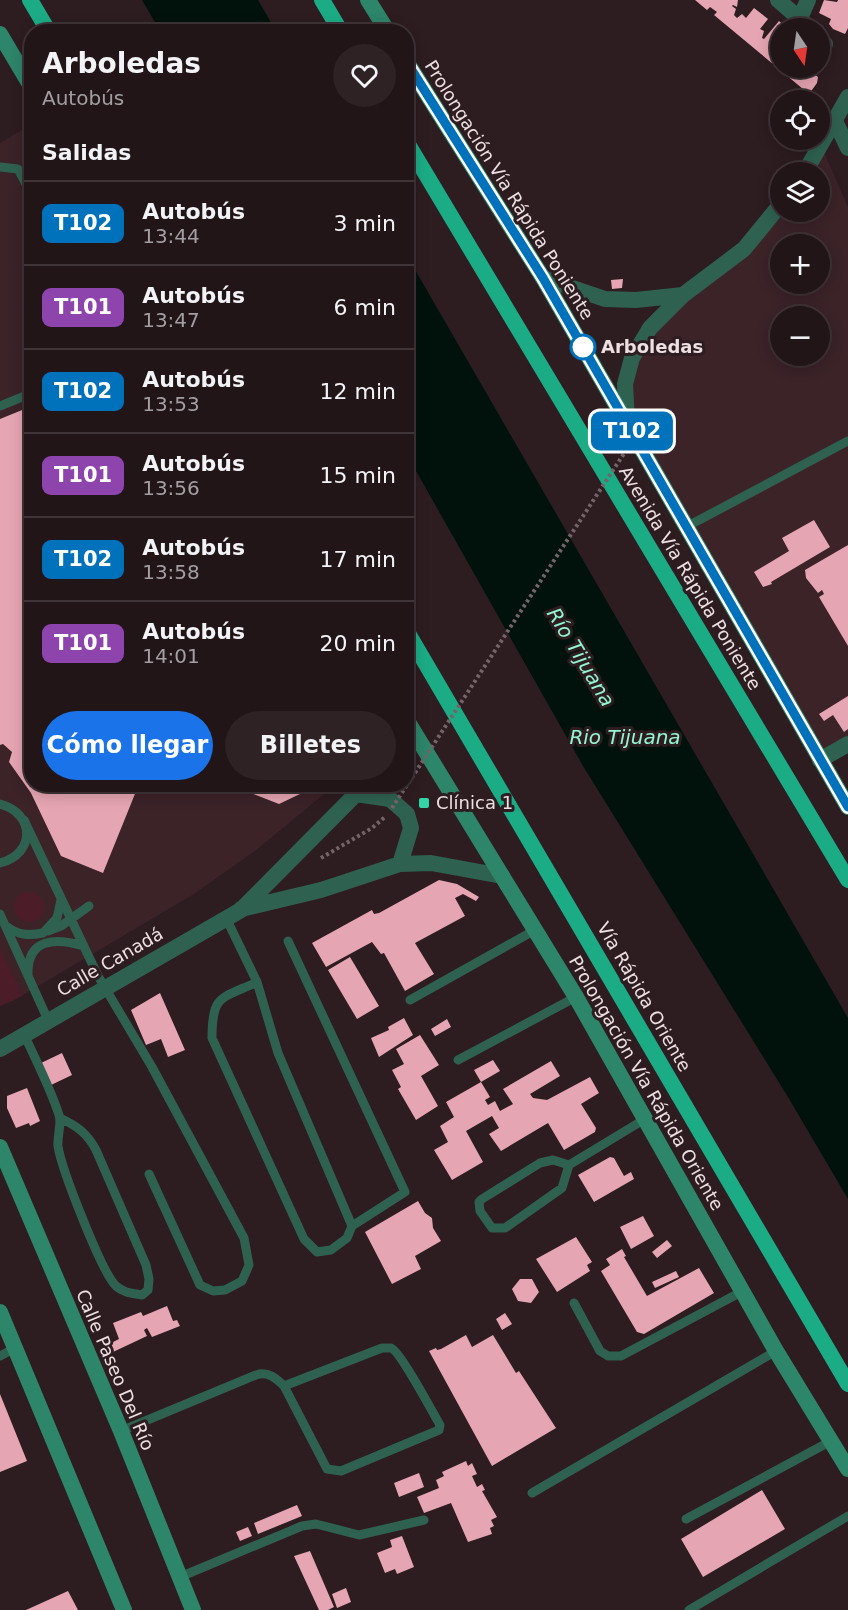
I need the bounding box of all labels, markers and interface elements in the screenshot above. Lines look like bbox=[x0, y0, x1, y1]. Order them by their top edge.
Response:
north arrow bbox=[770, 18, 830, 78]
map controls bbox=[770, 18, 830, 366]
button: heart bbox=[333, 44, 396, 107]
text: Arboledas bbox=[42, 47, 201, 80]
street label: Prolongación Vía Rápida Poniente bbox=[421, 56, 598, 323]
text: Autobús bbox=[42, 86, 124, 110]
button: locate bbox=[770, 90, 830, 150]
text: Salidas bbox=[42, 140, 131, 165]
button: layers bbox=[770, 162, 830, 222]
text: Autobús bbox=[142, 199, 245, 224]
text: T102 bbox=[54, 211, 112, 235]
text: 3 min bbox=[334, 211, 396, 236]
text: 13:44 bbox=[142, 224, 200, 248]
button: + bbox=[770, 234, 830, 294]
text: Autobús bbox=[142, 283, 245, 308]
text: T101 bbox=[54, 295, 112, 319]
text: 6 min bbox=[334, 295, 396, 320]
button: − bbox=[770, 306, 830, 366]
text: 13:47 bbox=[142, 308, 200, 332]
marker: Arboledas bbox=[570, 334, 596, 360]
place label: Arboledas bbox=[601, 336, 703, 357]
text: Autobús bbox=[142, 367, 245, 392]
text: T102 bbox=[54, 379, 112, 403]
text: 12 min bbox=[320, 379, 396, 404]
text: 13:53 bbox=[142, 392, 200, 416]
line badge: T102 bbox=[590, 412, 674, 450]
text: T102 bbox=[603, 419, 661, 443]
text: Autobús bbox=[142, 451, 245, 476]
street label: Avenida Vía Rápida Poniente bbox=[615, 462, 766, 694]
text: T101 bbox=[54, 463, 112, 487]
text: 15 min bbox=[320, 463, 396, 488]
text: 13:56 bbox=[142, 476, 200, 500]
text: Autobús bbox=[142, 535, 245, 560]
text: T102 bbox=[54, 547, 112, 571]
text: 17 min bbox=[320, 547, 396, 572]
text: 13:58 bbox=[142, 560, 200, 584]
water label: Río Tijuana bbox=[542, 603, 620, 711]
text: Autobús bbox=[142, 619, 245, 644]
text: T101 bbox=[54, 631, 112, 655]
text: 20 min bbox=[320, 631, 396, 656]
text: 14:01 bbox=[142, 644, 200, 668]
button: Cómo llegar bbox=[42, 711, 213, 780]
button: Billetes bbox=[225, 711, 396, 780]
water label: Rio Tijuana bbox=[569, 725, 681, 749]
place label: Clínica 1 bbox=[436, 792, 513, 813]
marker: Clínica 1 bbox=[417, 796, 431, 810]
street label: Vía Rápida Oriente bbox=[593, 918, 696, 1075]
street label: Calle Canadá bbox=[53, 923, 166, 1000]
street label: Prolongación Vía Rápida Oriente bbox=[565, 952, 728, 1214]
street label: Calle Paseo Del Río bbox=[72, 1286, 159, 1453]

